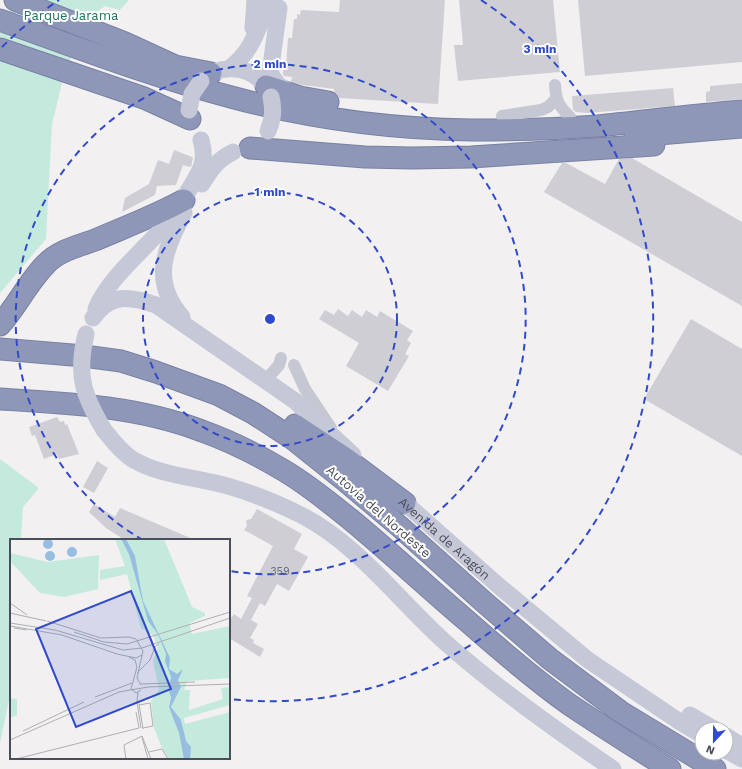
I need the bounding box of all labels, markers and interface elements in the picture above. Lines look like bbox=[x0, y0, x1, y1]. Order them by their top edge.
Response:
park label: Parque Jarama bbox=[24, 8, 119, 23]
text: 3 min bbox=[524, 42, 556, 56]
text: 2 min bbox=[254, 57, 286, 71]
text: 1 min bbox=[255, 185, 285, 199]
centre of rings bbox=[263, 312, 277, 326]
street label: Autovía del Nordeste bbox=[324, 462, 434, 561]
street label: Avenida de Aragón bbox=[396, 494, 493, 583]
inset map bbox=[10, 539, 230, 759]
house number: 359 bbox=[270, 565, 290, 578]
north arrow bbox=[694, 721, 734, 761]
text: N bbox=[704, 742, 717, 757]

